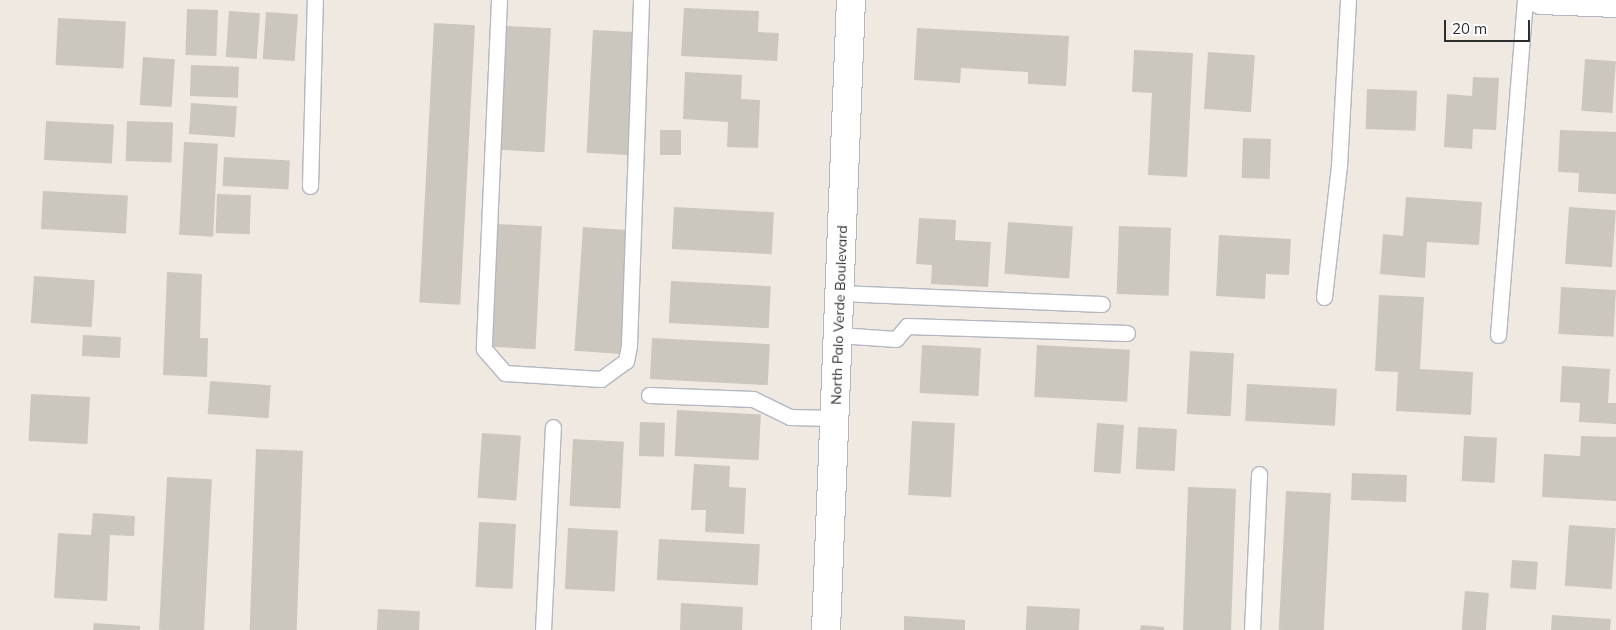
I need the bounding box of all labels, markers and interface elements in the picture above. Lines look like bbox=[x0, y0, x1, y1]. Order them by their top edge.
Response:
scale bar bbox=[1446, 10, 1532, 42]
text: 20 m bbox=[1452, 19, 1487, 38]
street label: North Palo Verde Boulevard bbox=[827, 225, 851, 405]

